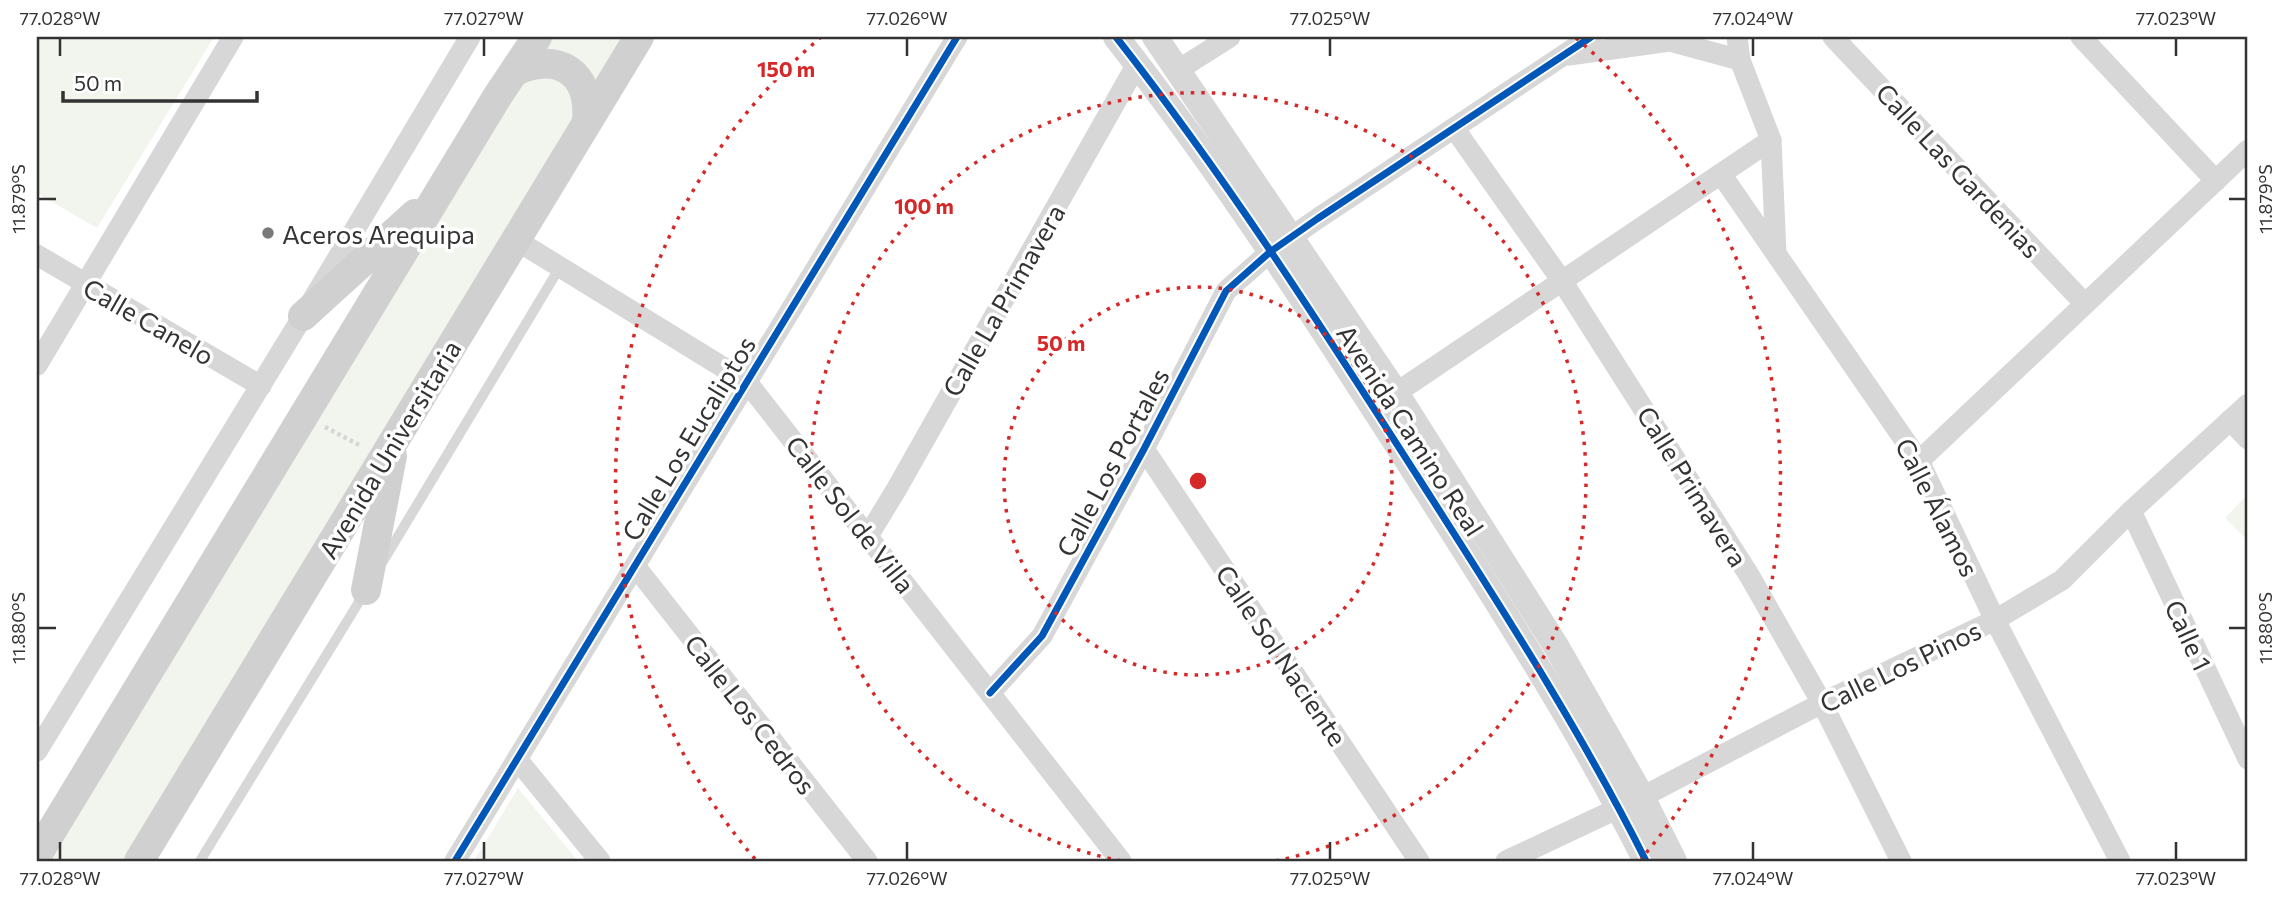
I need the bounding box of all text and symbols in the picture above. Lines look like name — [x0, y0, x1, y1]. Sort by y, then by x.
text: 77.028°W — [19, 7, 101, 29]
text: 77.027°W — [444, 7, 524, 29]
text: 77.026°W — [866, 7, 948, 29]
text: 77.025°W — [1290, 7, 1370, 29]
text: 77.024°W — [1713, 7, 1793, 29]
text: 77.023°W — [2136, 7, 2216, 29]
text: 150 m — [757, 56, 815, 81]
scale bar — [63, 60, 257, 104]
text: 50 m — [74, 70, 122, 95]
street label: Calle Las Gardenias — [1870, 76, 2048, 264]
text: 11.879°S — [7, 164, 29, 234]
text: 11.879°S — [2254, 164, 2276, 234]
text: 100 m — [894, 193, 954, 218]
street label: Calle La Primavera — [935, 199, 1071, 401]
place label: Aceros Arequipa — [282, 218, 475, 249]
marker: Aceros Arequipa — [260, 225, 276, 241]
street label: Calle Canelo — [78, 271, 220, 371]
street label: Avenida Camino Real — [1331, 319, 1491, 541]
street label: Calle Los Eucaliptos — [615, 330, 761, 546]
text: 50 m — [1037, 330, 1085, 355]
street label: Avenida Universitaria — [312, 334, 466, 564]
street label: Calle Los Portales — [1049, 363, 1175, 561]
street label: Calle Primavera — [1631, 400, 1755, 572]
street label: Calle Sol de Villa — [780, 429, 922, 599]
street label: Calle Álamos — [1890, 433, 1986, 581]
centre of rings — [1186, 469, 1210, 493]
street label: Calle Sol Naciente — [1210, 559, 1354, 751]
text: 11.880°S — [7, 592, 29, 664]
text: 11.880°S — [2254, 592, 2276, 664]
street label: Calle 1 — [2159, 595, 2219, 675]
street label: Calle Los Pinos — [1814, 614, 1986, 718]
street label: Calle Los Cedros — [679, 628, 823, 800]
text: 77.028°W — [19, 867, 101, 889]
text: 77.027°W — [444, 867, 524, 889]
text: 77.026°W — [866, 867, 948, 889]
text: 77.025°W — [1290, 867, 1370, 889]
text: 77.024°W — [1713, 867, 1793, 889]
text: 77.023°W — [2136, 867, 2216, 889]

